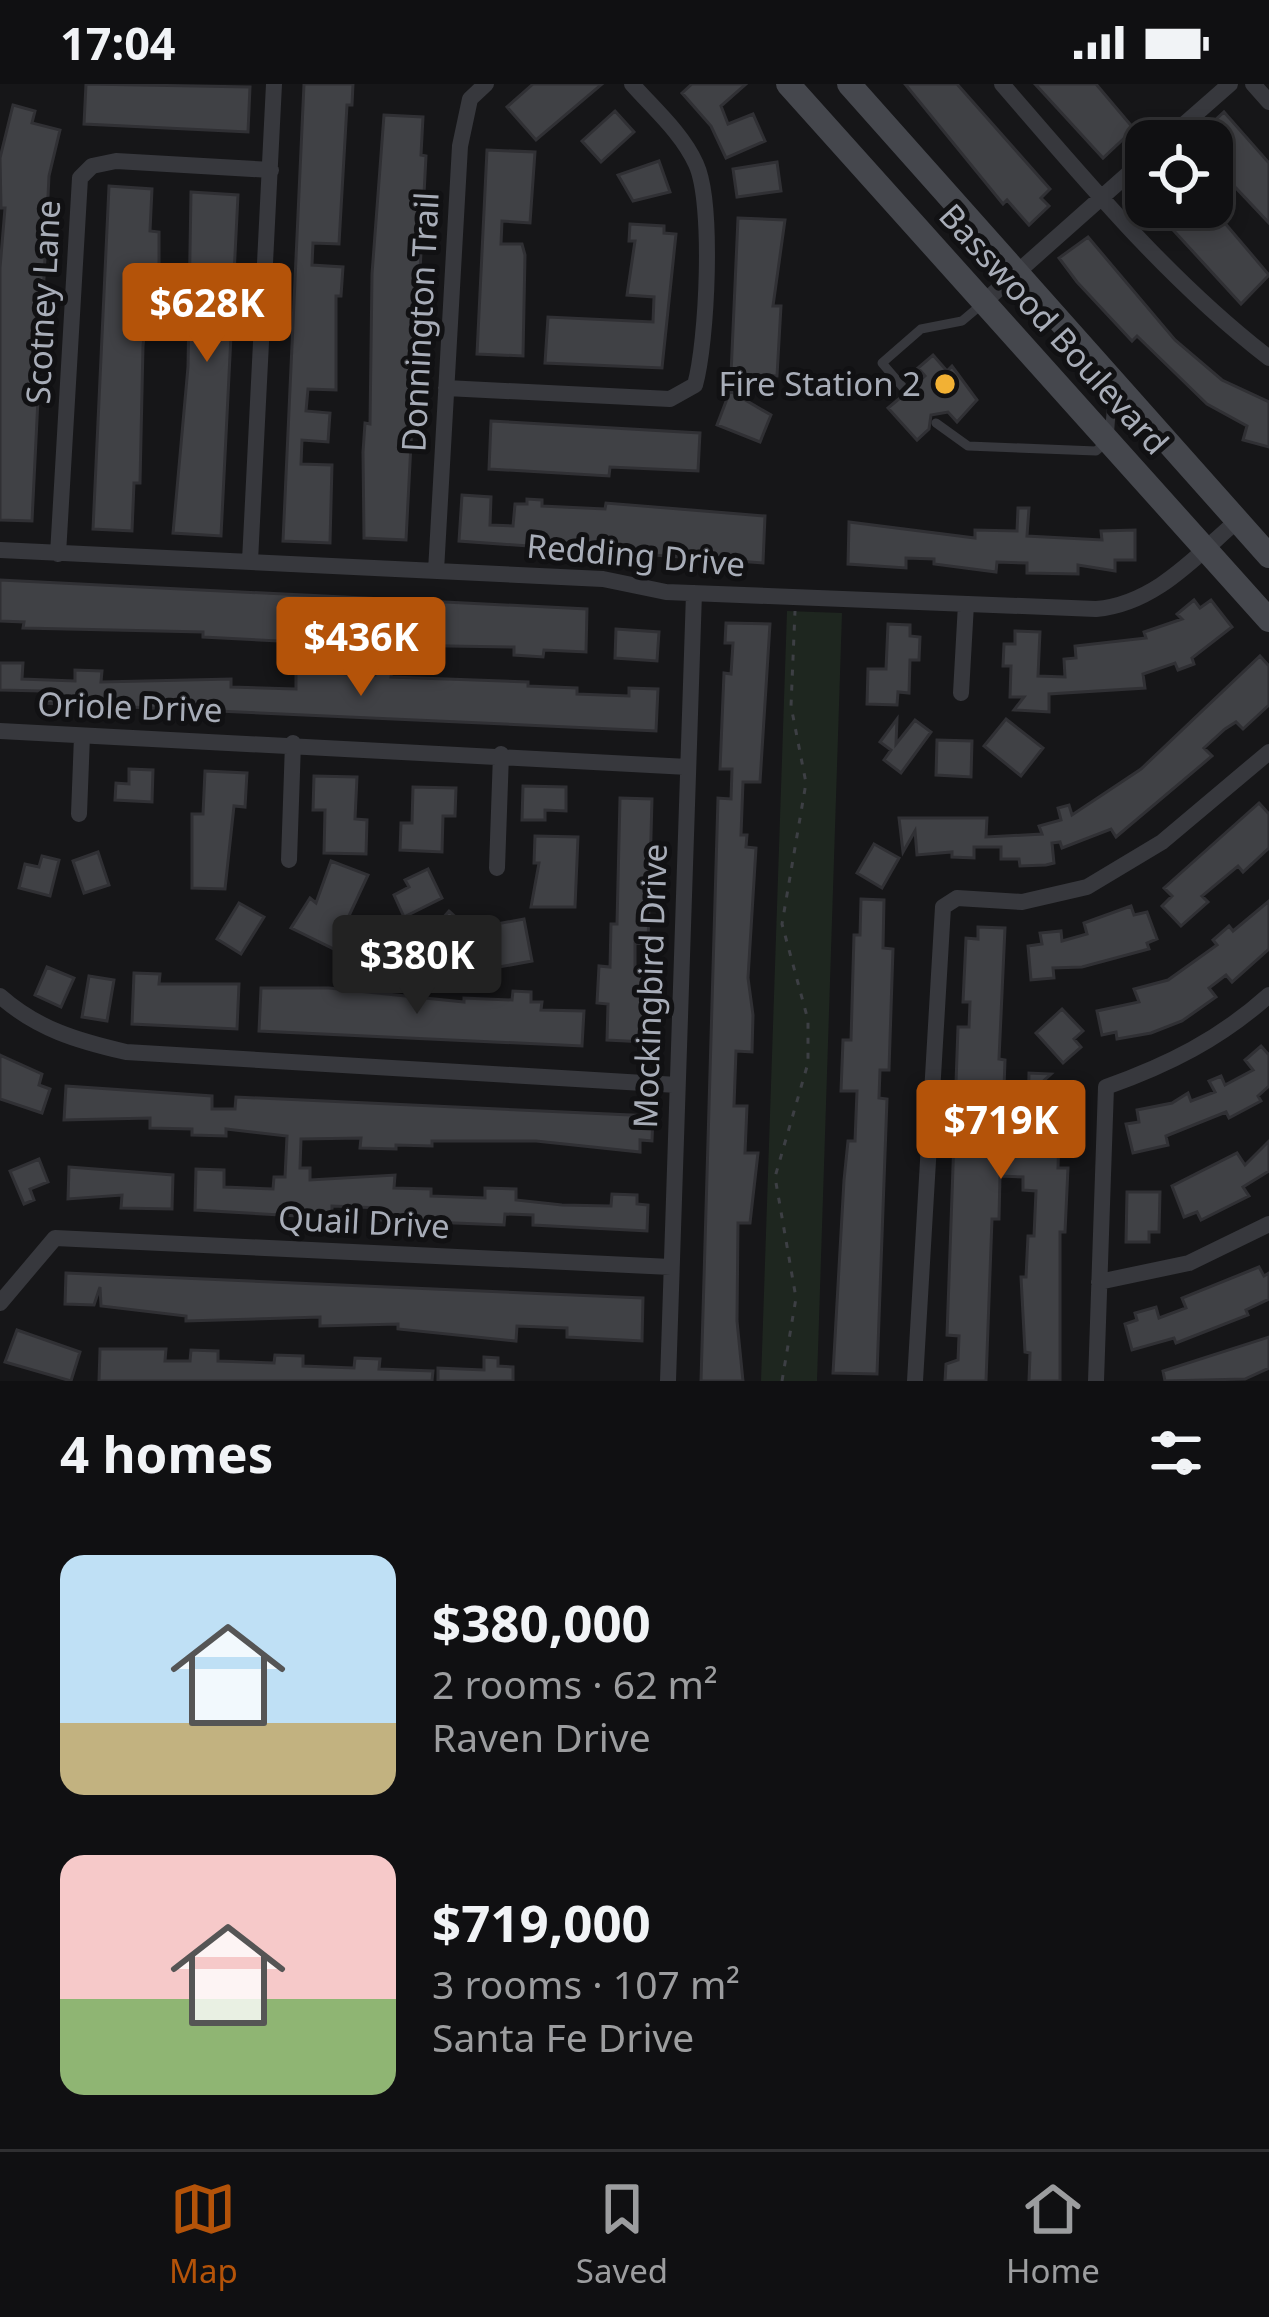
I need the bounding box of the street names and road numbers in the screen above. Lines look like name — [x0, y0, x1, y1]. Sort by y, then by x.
street label: Donnington Trail — [390, 191, 449, 453]
street label: Basswood Boulevard — [930, 194, 1179, 464]
street label: Scotney Lane — [15, 199, 70, 405]
street label: Redding Drive — [525, 523, 747, 586]
street label: Oriole Drive — [37, 681, 223, 732]
street label: Mockingbird Drive — [622, 843, 677, 1129]
street label: Quail Drive — [277, 1195, 451, 1248]

